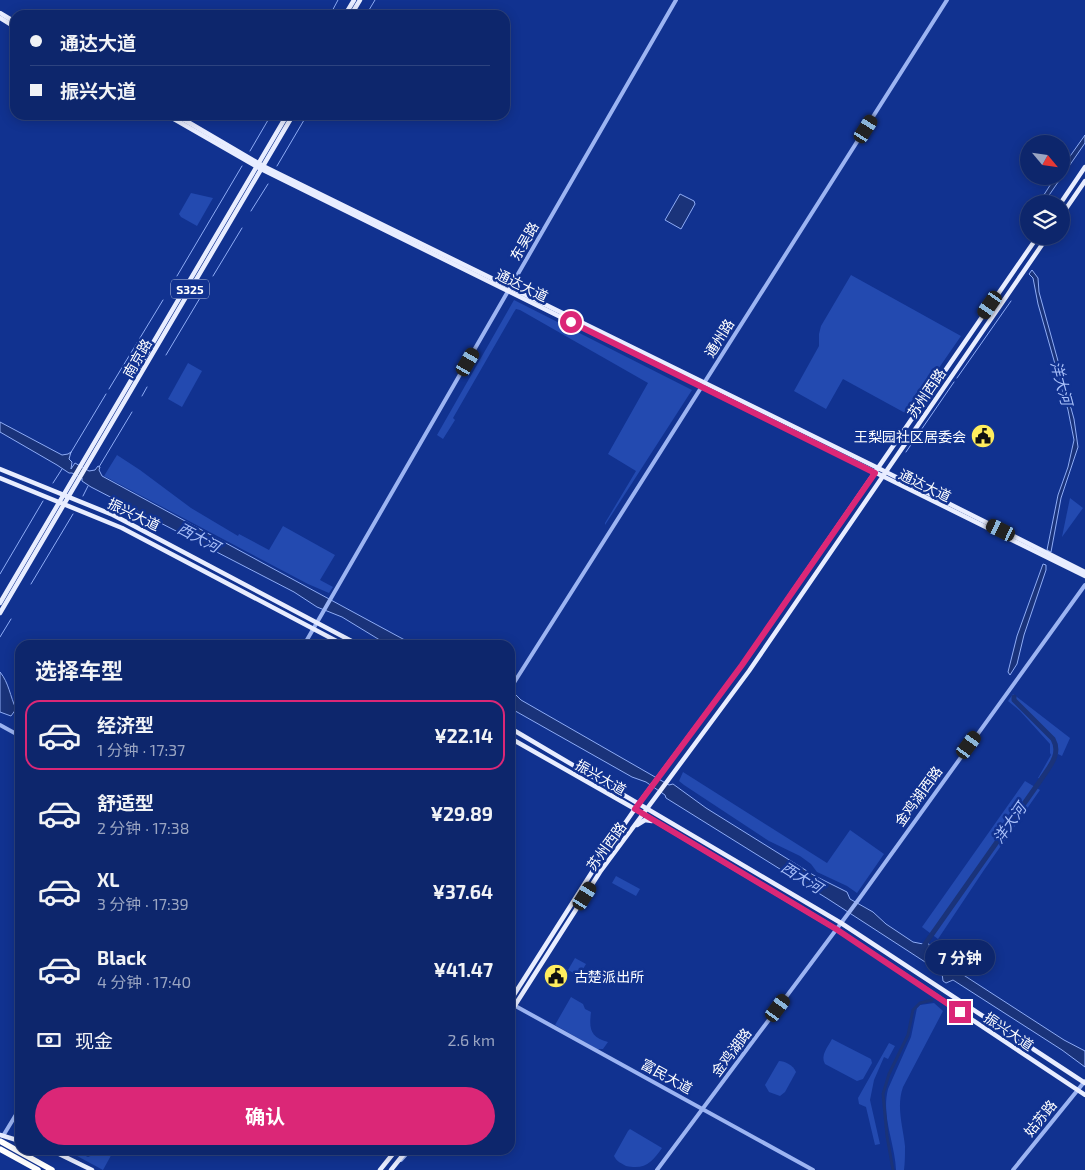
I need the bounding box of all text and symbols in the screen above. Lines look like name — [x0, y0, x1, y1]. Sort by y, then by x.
text: 通达大道 — [60, 31, 136, 54]
text: 振兴大道 — [60, 79, 136, 102]
car — [851, 112, 880, 146]
north arrow — [1020, 135, 1070, 185]
map controls — [1020, 135, 1070, 245]
button: layers — [1020, 195, 1070, 245]
street label: 东吴路 — [506, 219, 542, 263]
street label: 通达大道 — [493, 265, 551, 305]
road number: S325 — [171, 280, 209, 298]
car — [975, 288, 1004, 322]
route start — [560, 311, 582, 333]
street label: 通州路 — [701, 316, 737, 360]
street label: 南京路 — [119, 336, 155, 380]
car — [454, 345, 481, 379]
water label: 洋大河 — [1047, 359, 1077, 410]
street label: 苏州西路 — [903, 365, 949, 421]
public building icon: 王梨园社区居委会 — [970, 423, 996, 449]
place label: 王梨园社区居委会 — [854, 428, 966, 445]
street label: 通达大道 — [896, 465, 954, 505]
street label: 振兴大道 — [105, 494, 163, 534]
car — [984, 517, 1017, 543]
water label: 西大河 — [175, 518, 226, 557]
text: 选择车型 — [35, 657, 123, 683]
icon: car — [37, 713, 82, 758]
text: 经济型 — [97, 713, 154, 736]
text: ¥22.14 — [434, 724, 493, 747]
car — [954, 728, 983, 762]
text: 1 分钟 · 17:37 — [97, 740, 185, 759]
street label: 振兴大道 — [573, 756, 629, 798]
street label: 金鸡湖西路 — [891, 763, 945, 829]
icon: car — [37, 791, 82, 836]
text: 舒适型 — [97, 791, 154, 814]
water label: 洋大河 — [989, 797, 1031, 847]
text: ¥29.89 — [430, 802, 493, 825]
text: 2 分钟 · 17:38 — [97, 818, 189, 837]
street label: 苏州西路 — [583, 818, 629, 874]
water label: 西大河 — [778, 857, 828, 898]
text: XL — [97, 868, 119, 891]
icon: car — [37, 869, 82, 914]
car — [570, 879, 599, 913]
text: ¥37.64 — [432, 880, 493, 903]
text: 3 分钟 · 17:39 — [97, 894, 189, 913]
callout: 7 分钟 — [925, 940, 995, 974]
text: Black — [97, 946, 147, 969]
icon: car — [37, 947, 82, 992]
text: 7 分钟 — [938, 948, 982, 967]
text: ¥41.47 — [433, 958, 493, 981]
public building icon: 古楚派出所 — [543, 963, 569, 989]
place label: 古楚派出所 — [574, 968, 644, 985]
text: 4 分钟 · 17:40 — [97, 972, 191, 991]
car — [763, 991, 792, 1025]
route end — [949, 1001, 971, 1023]
street label: 振兴大道 — [981, 1008, 1037, 1054]
street label: 金鸡湖路 — [707, 1025, 755, 1079]
icon: cash — [35, 1026, 63, 1054]
text: 现金 — [75, 1029, 113, 1052]
text: 2.6 km — [447, 1030, 495, 1049]
street label: 富民大道 — [638, 1055, 696, 1097]
button: 确认 — [35, 1087, 495, 1145]
street label: 姑苏路 — [1020, 1096, 1060, 1140]

